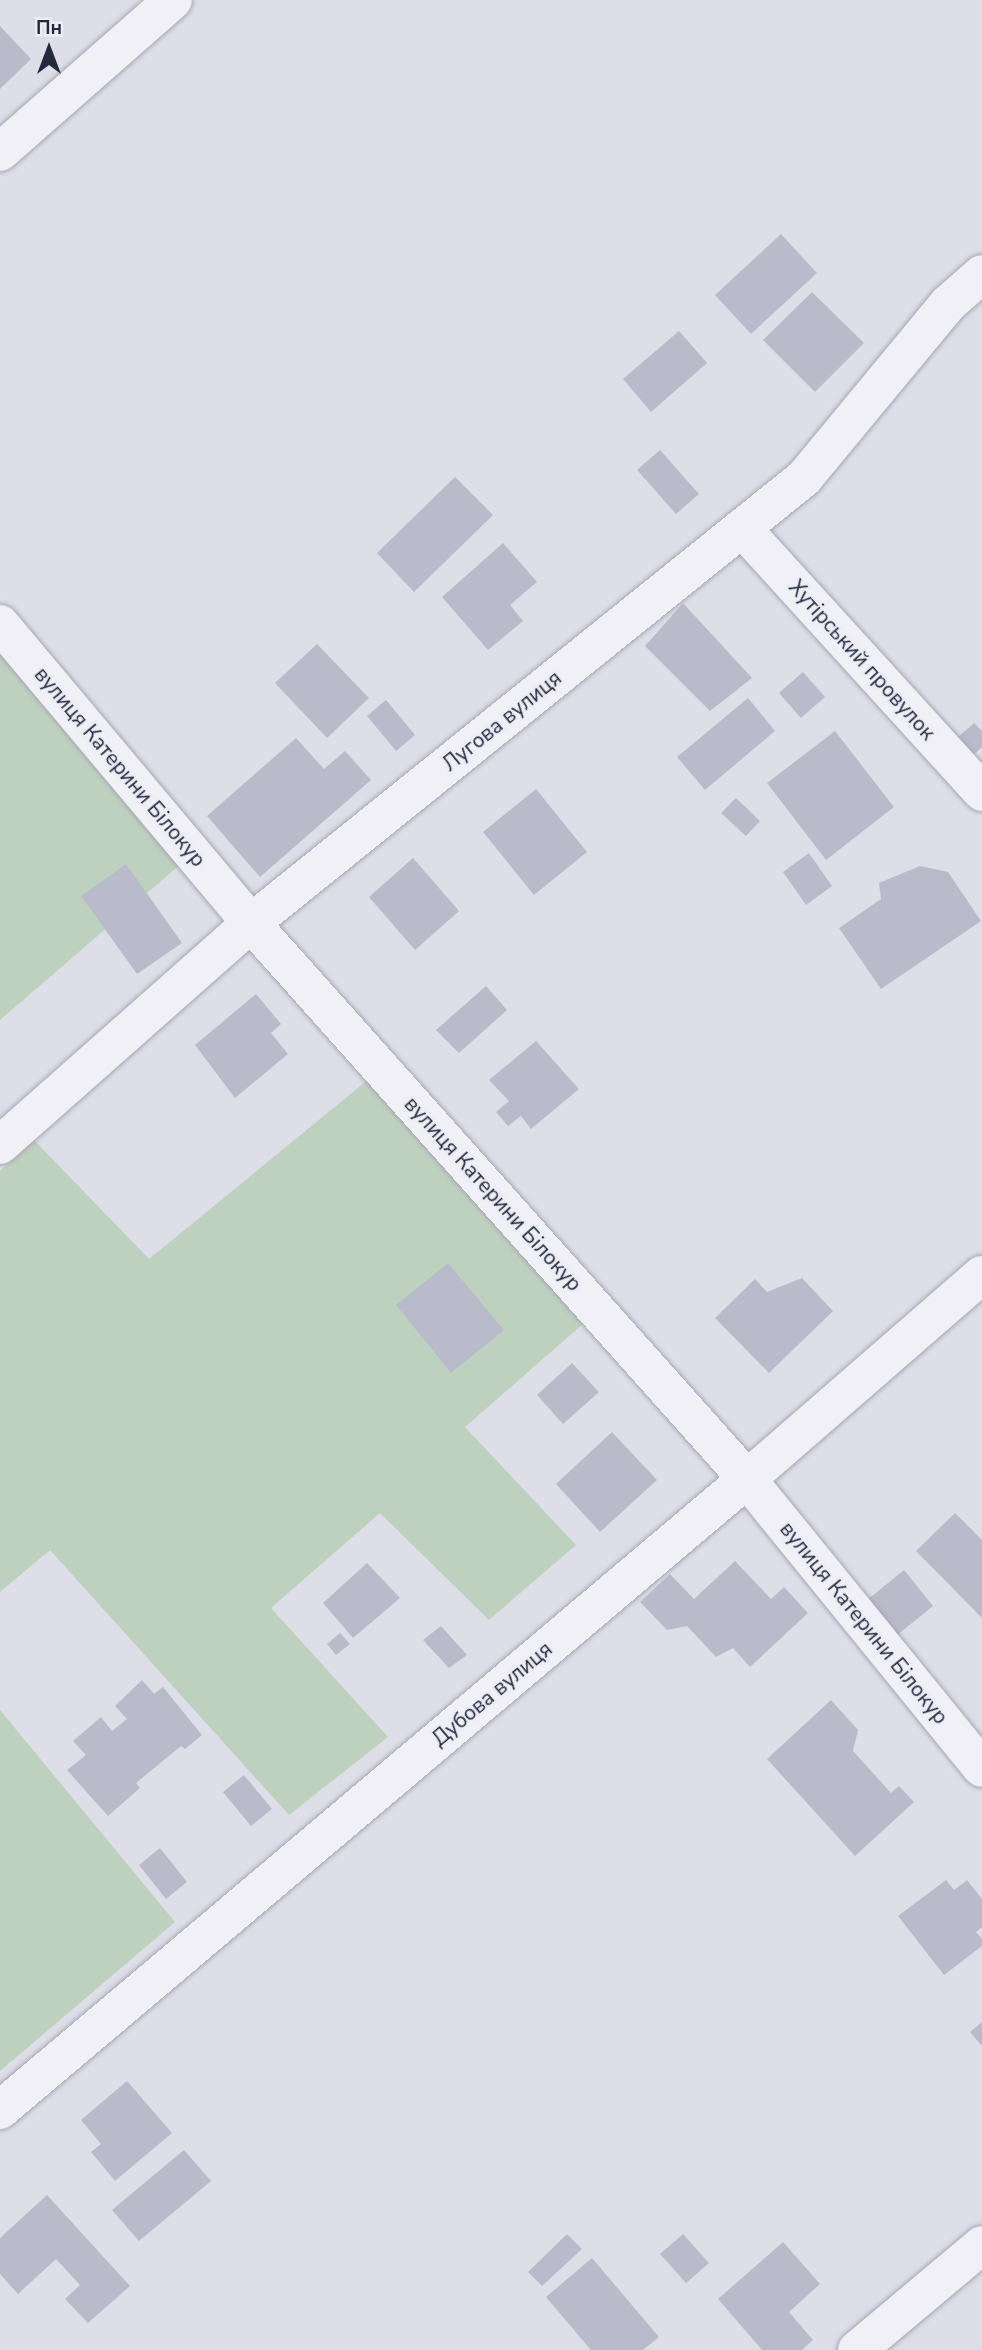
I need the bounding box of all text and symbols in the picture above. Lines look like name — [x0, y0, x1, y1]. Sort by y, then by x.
north arrow — [14, 14, 84, 84]
text: Пн — [36, 15, 62, 41]
street label: Хутірський провулок — [783, 575, 941, 745]
street label: вулиця Катерини Білокур — [29, 662, 211, 872]
street label: Лугова вулиця — [437, 665, 567, 777]
street label: вулиця Катерини Білокур — [399, 1092, 587, 1296]
street label: вулиця Катерини Білокур — [775, 1517, 953, 1729]
street label: Дубова вулиця — [427, 1636, 557, 1752]

